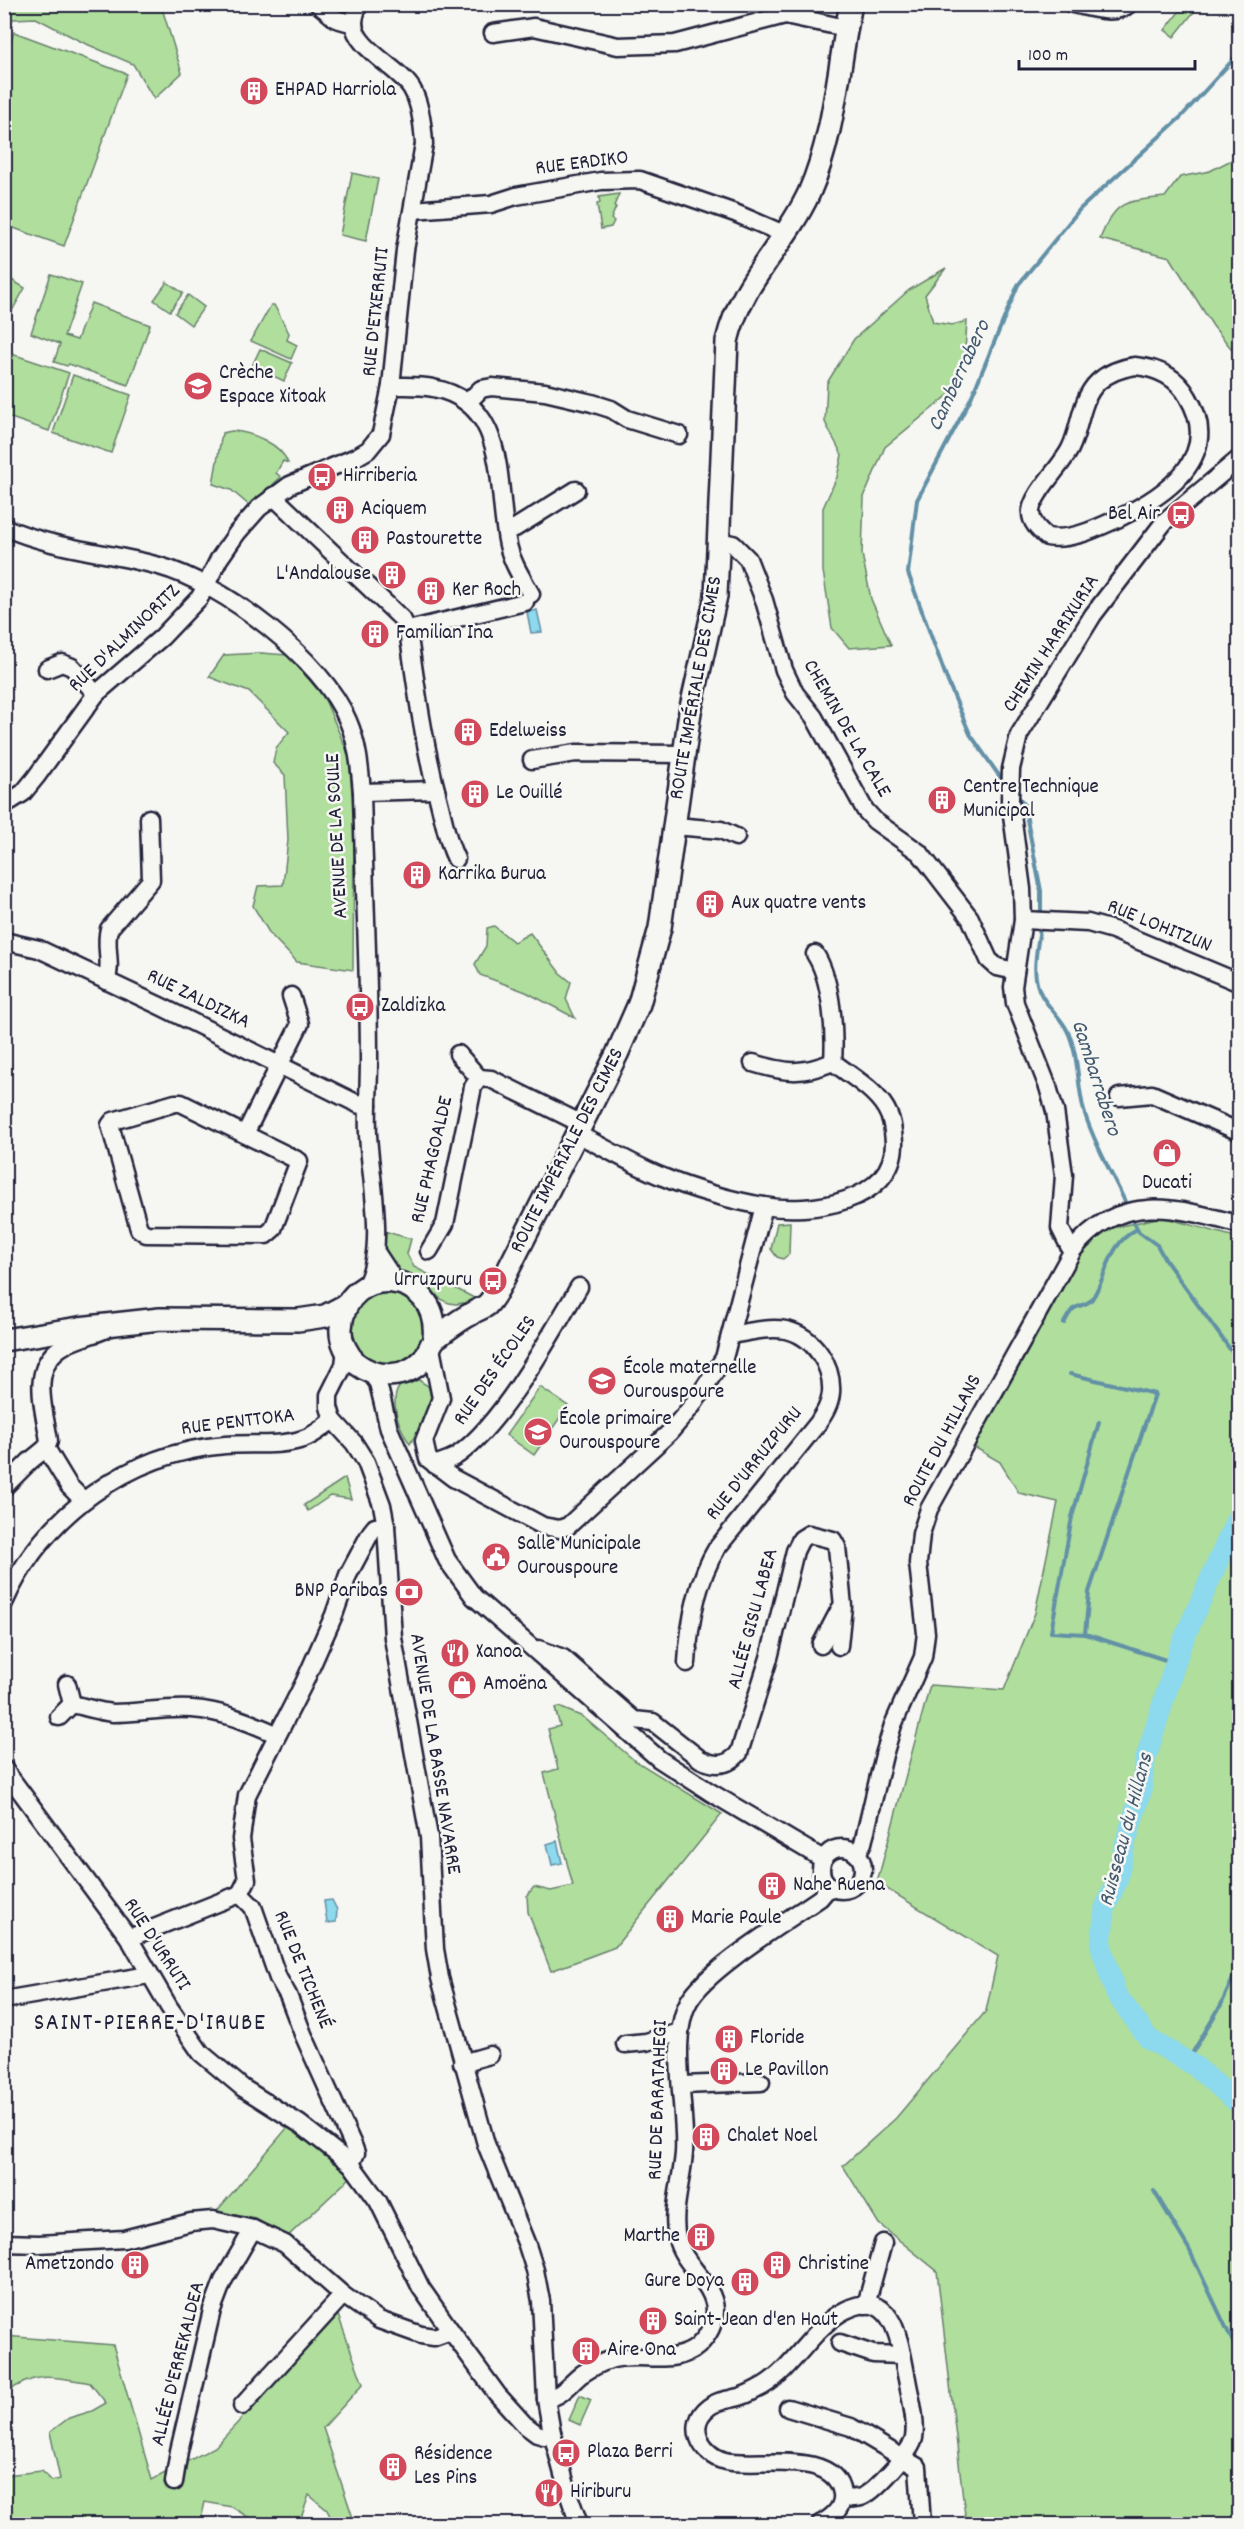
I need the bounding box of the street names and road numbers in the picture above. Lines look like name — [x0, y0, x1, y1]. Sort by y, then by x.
street label: RUE ERDIKO — [534, 143, 630, 185]
street label: RUE D'ETXERRUTI — [355, 245, 399, 378]
street label: CHEMIN HARRIXURIA — [996, 569, 1108, 719]
street label: ROUTE IMPÉRIALE DES CIMES — [663, 574, 731, 802]
street label: RUE D'ALMINORITZ — [62, 577, 188, 700]
street label: CHEMIN DE LA CALE — [794, 655, 898, 804]
street label: AVENUE DE LA SOULE — [319, 752, 357, 919]
street label: RUE LOHITZUN — [1102, 892, 1216, 962]
street label: RUE ZALDIZKA — [141, 962, 255, 1038]
street label: ROUTE IMPÉRIALE DES CIMES — [503, 1043, 633, 1259]
street label: RUE PHAGOALDE — [404, 1093, 462, 1226]
street label: RUE DES ÉCOLES — [447, 1310, 545, 1432]
street label: ROUTE DU HILLANS — [895, 1369, 991, 1513]
street label: RUE D'URRUZPURU — [699, 1400, 811, 1528]
street label: RUE PENTTOKA — [180, 1401, 296, 1445]
street label: ALLÉE GISU LABEA — [721, 1545, 787, 1693]
street label: AVENUE DE LA BASSE NAVARRE — [400, 1631, 468, 1877]
street label: RUE D'URRUTI — [115, 1893, 198, 1998]
street label: RUE DE TICHENÉ — [265, 1906, 340, 2034]
street label: RUE DE BARATAHEGI — [641, 2019, 677, 2181]
street label: ALLÉE D'ERREKALDEA — [144, 2279, 214, 2449]

